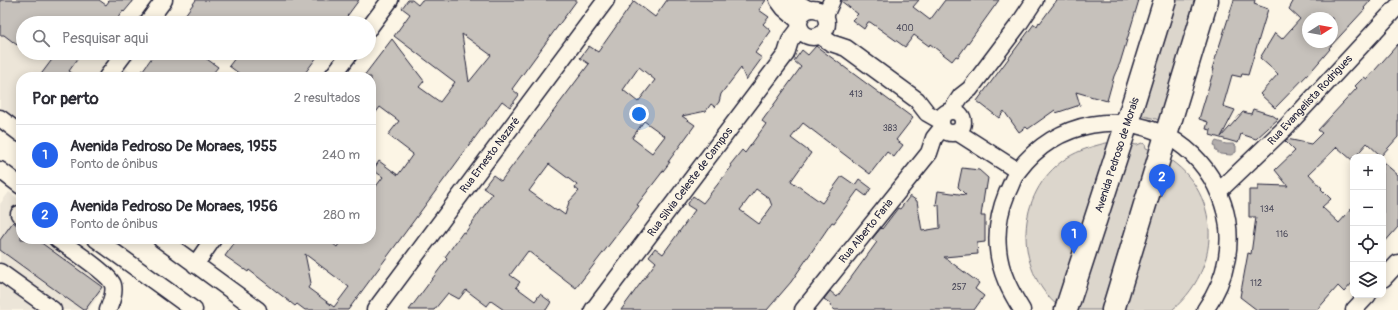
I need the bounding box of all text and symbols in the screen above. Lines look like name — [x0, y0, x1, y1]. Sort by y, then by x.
north arrow — [1302, 12, 1338, 48]
search box — [16, 16, 376, 60]
house number: 400 — [896, 23, 914, 34]
icon: search — [30, 27, 52, 49]
text: Pesquisar aqui — [62, 29, 148, 48]
street label: Rua Evangelista Rodrigues — [1265, 52, 1355, 148]
text: Por perto — [32, 88, 99, 109]
house number: 413 — [849, 89, 863, 100]
text: 2 resultados — [294, 90, 360, 106]
street label: Avenida Pedroso de Morais — [1092, 96, 1142, 214]
your location — [629, 104, 649, 124]
street label: Rua Ernesto Nazaré — [457, 114, 523, 195]
house number: 383 — [883, 123, 897, 134]
street label: Rua Silvia Celeste de Campos — [645, 125, 735, 239]
text: Avenida Pedroso De Moraes, 1955 — [70, 137, 277, 156]
text: 1 — [42, 147, 48, 163]
text: 240 m — [322, 147, 360, 163]
map controls — [1350, 154, 1386, 298]
button: + — [1350, 154, 1386, 190]
text: Ponto de ônibus — [70, 156, 158, 172]
pin: 2 — [1149, 164, 1175, 197]
button: − — [1350, 190, 1386, 226]
street label: Rua Alberto Faria — [836, 196, 896, 266]
text: Avenida Pedroso De Moraes, 1956 — [70, 197, 278, 216]
house number: 134 — [1260, 204, 1275, 215]
text: 2 — [41, 207, 49, 223]
text: 280 m — [323, 207, 360, 223]
text: Ponto de ônibus — [70, 216, 158, 232]
pin: 1 — [1061, 221, 1087, 254]
button: locate — [1350, 226, 1386, 262]
house number: 116 — [1276, 229, 1288, 240]
button: layers — [1350, 262, 1386, 298]
house number: 112 — [1250, 278, 1262, 289]
house number: 257 — [952, 282, 967, 293]

